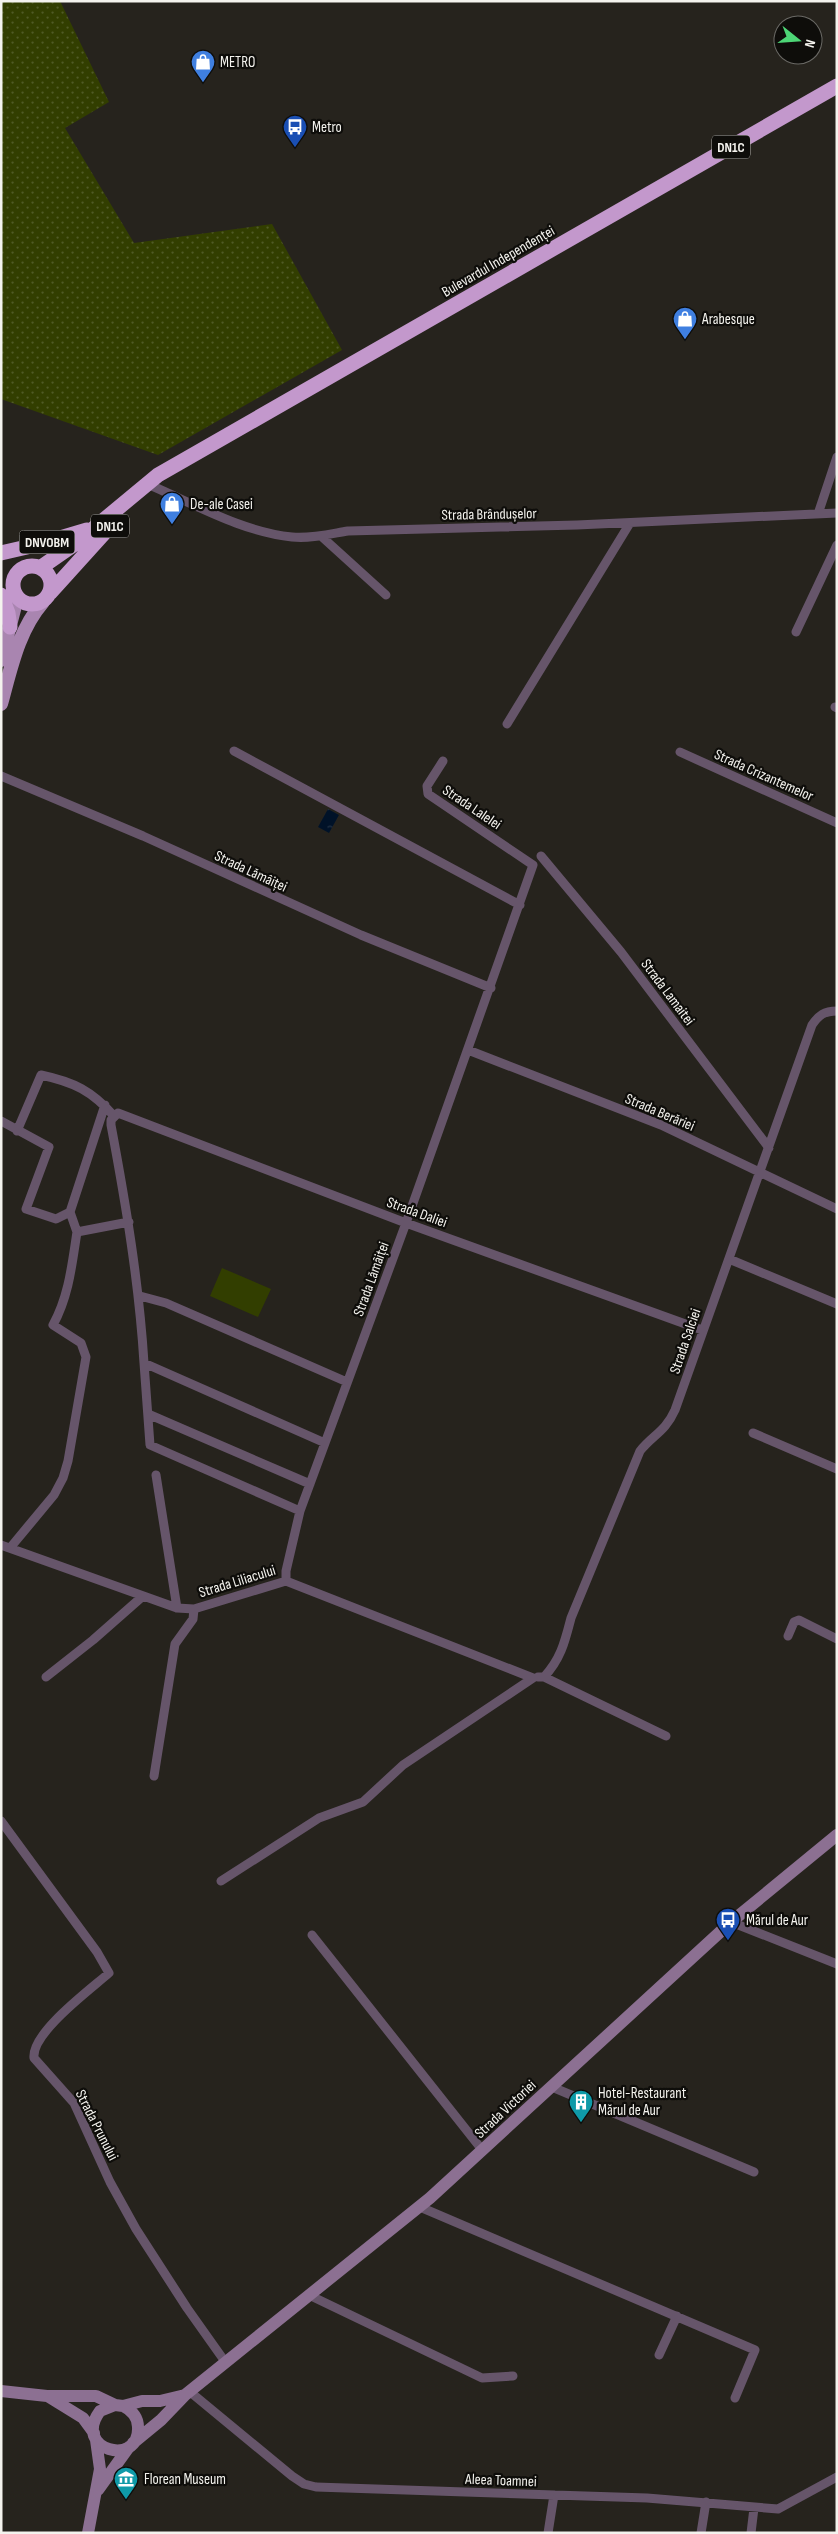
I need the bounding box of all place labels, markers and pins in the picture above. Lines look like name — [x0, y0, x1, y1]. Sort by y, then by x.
shop icon: METRO — [190, 49, 216, 83]
place label: METRO — [220, 53, 255, 72]
bus stop icon: Metro — [282, 114, 308, 148]
place label: Metro — [312, 118, 342, 137]
shop icon: Arabesque — [672, 306, 698, 340]
place label: Arabesque — [701, 310, 755, 329]
shop icon: De-ale Casei — [159, 491, 185, 525]
place label: De-ale Casei — [190, 495, 253, 514]
bus stop icon: Mărul de Aur — [715, 1907, 741, 1941]
place label: Mărul de Aur — [746, 1911, 809, 1930]
place label: Hotel-Restaurant Mărul de Aur — [598, 2084, 687, 2120]
building icon: Hotel-Restaurant Mărul de Aur — [568, 2089, 594, 2123]
museum icon: Florean Museum — [113, 2466, 139, 2500]
place label: Florean Museum — [144, 2470, 226, 2489]

